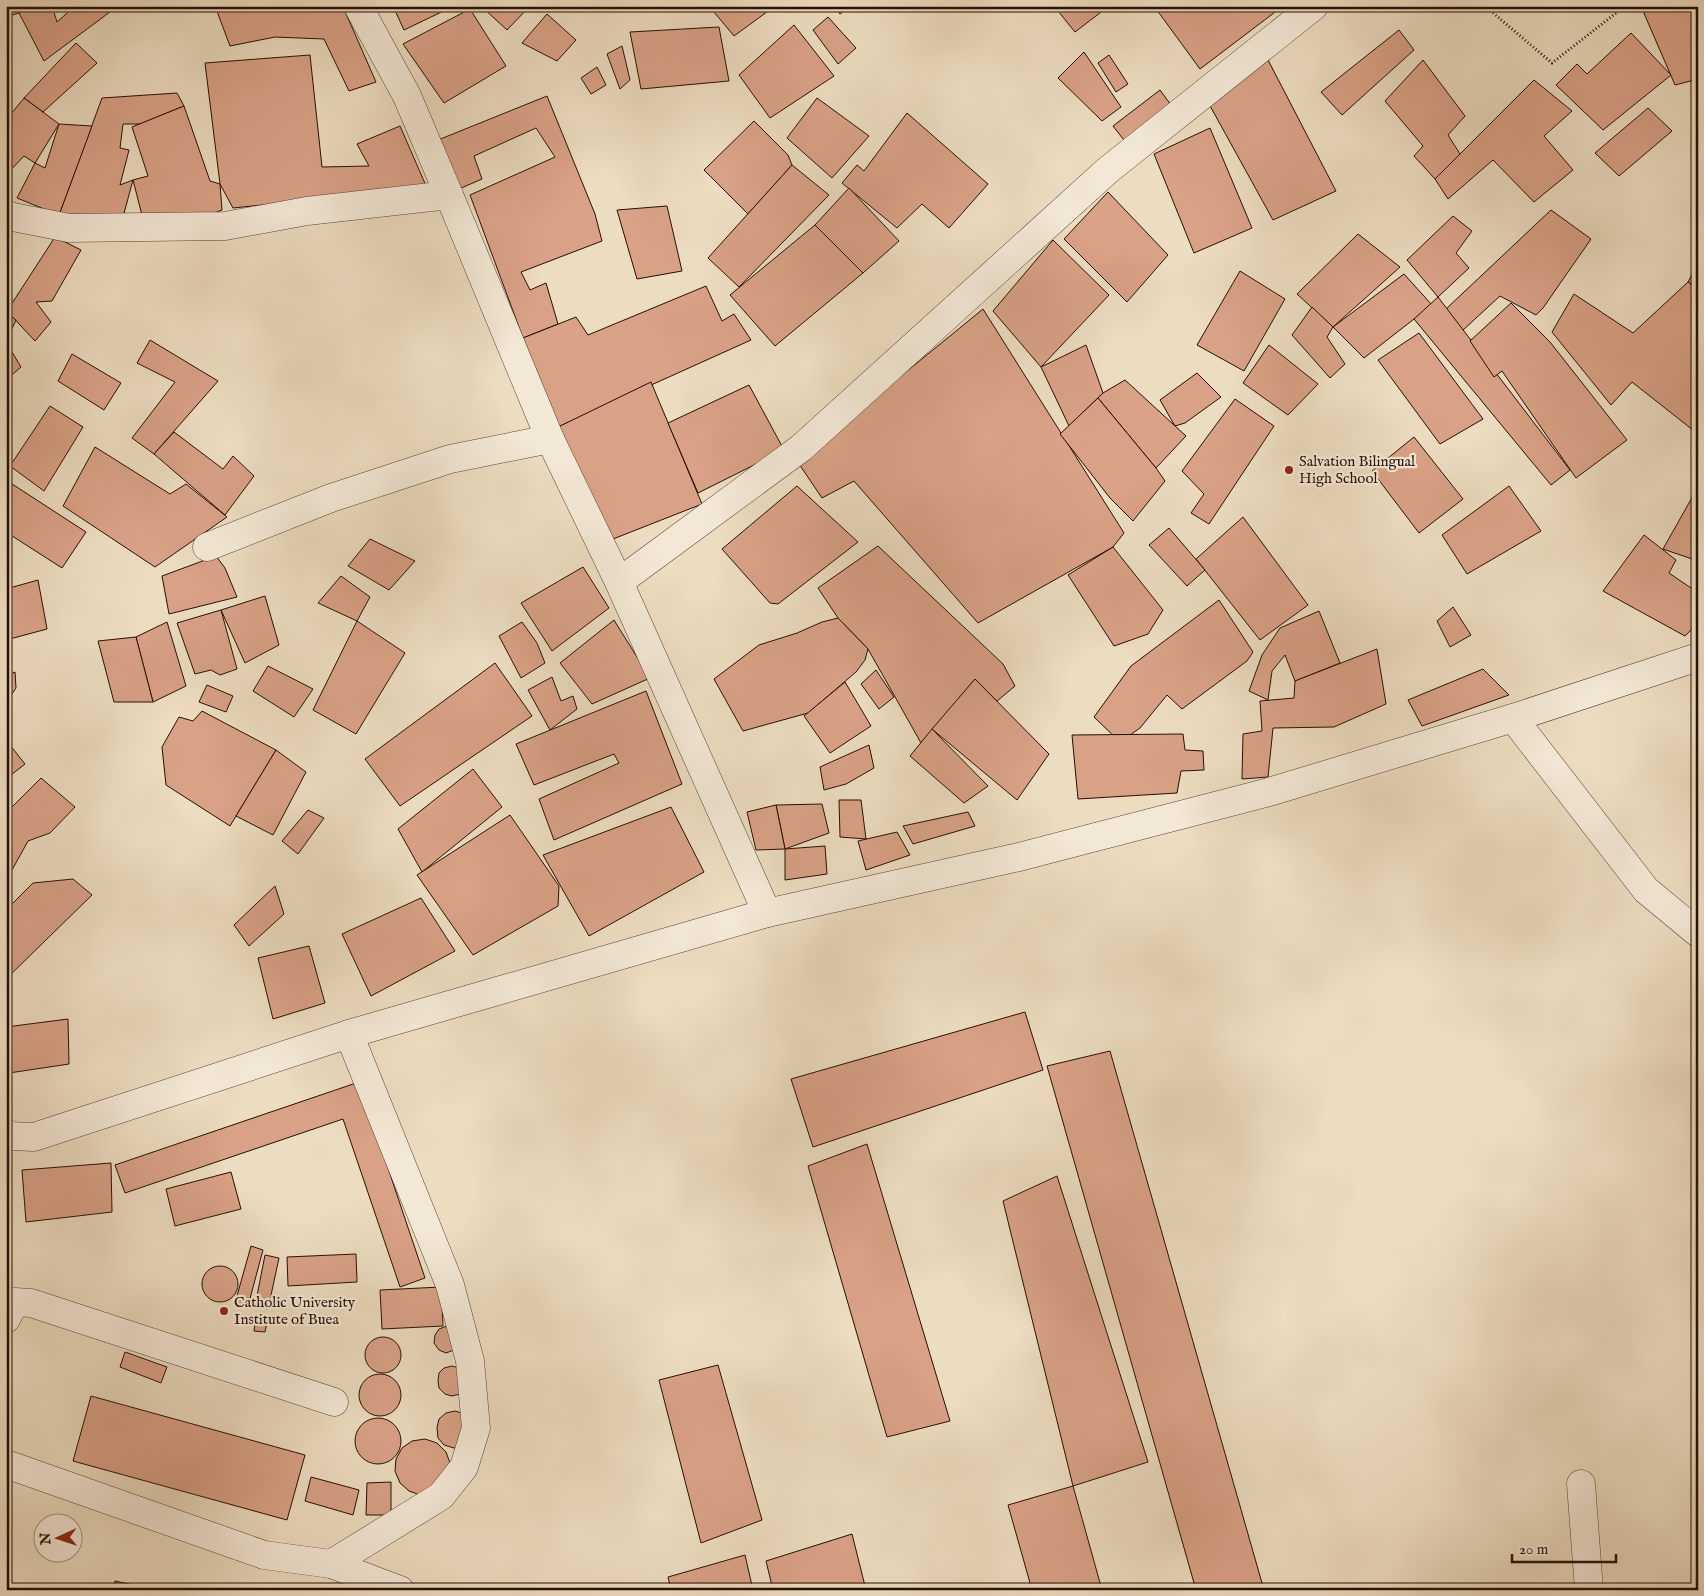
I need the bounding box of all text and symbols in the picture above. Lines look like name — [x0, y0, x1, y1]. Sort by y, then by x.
place label: Salvation Bilingual High School — [1299, 452, 1416, 488]
marker: Salvation Bilingual High School — [1283, 464, 1295, 476]
place label: Catholic University Institute of Buea — [234, 1293, 356, 1329]
marker: Catholic University Institute of Buea — [218, 1305, 230, 1317]
north arrow — [32, 1514, 82, 1564]
scale bar — [1512, 1531, 1615, 1563]
text: N — [37, 1532, 55, 1546]
text: 20 m — [1519, 1540, 1549, 1559]

